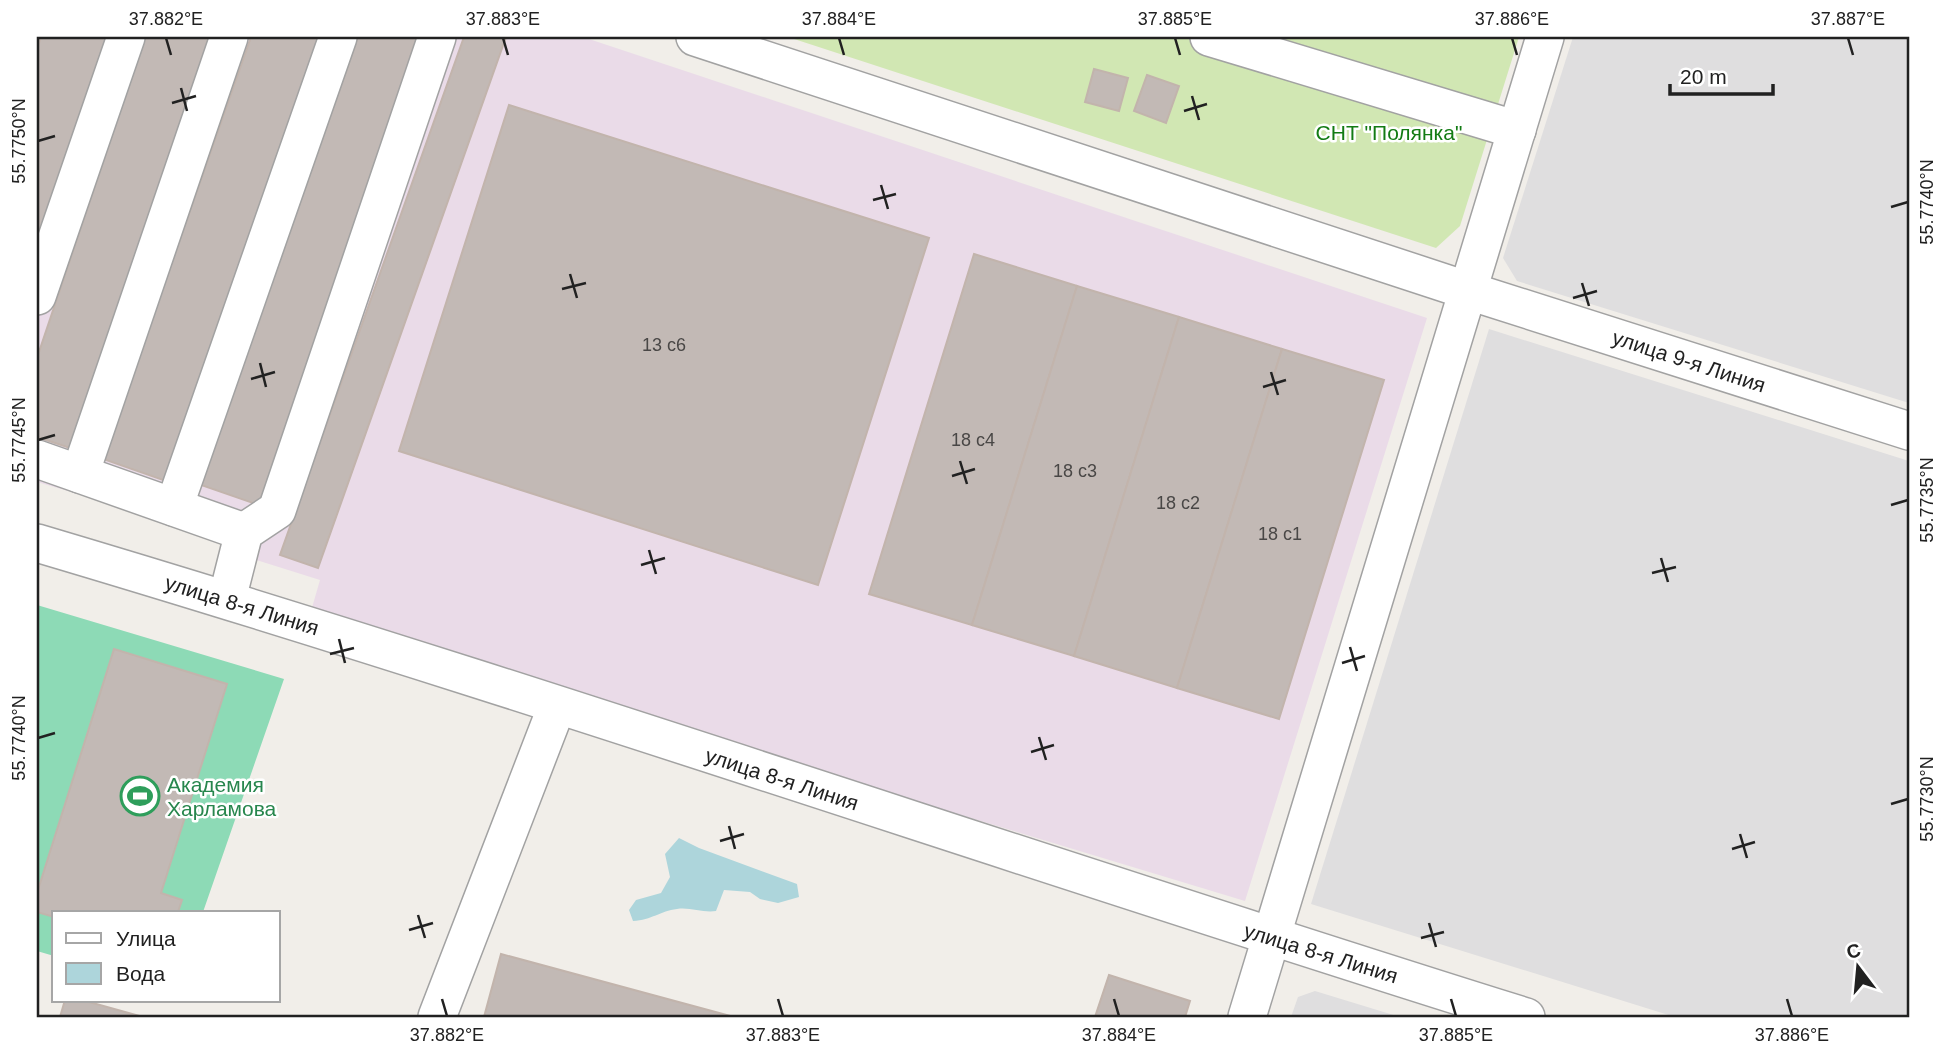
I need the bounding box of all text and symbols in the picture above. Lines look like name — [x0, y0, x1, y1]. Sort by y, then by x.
text: 37.882°E — [129, 9, 203, 29]
text: 37.883°E — [466, 9, 540, 29]
text: 37.884°E — [802, 9, 876, 29]
text: 37.885°E — [1138, 9, 1212, 29]
text: 37.886°E — [1475, 9, 1549, 29]
text: 37.887°E — [1811, 9, 1885, 29]
scale bar — [1670, 52, 1773, 96]
text: 20 m — [1680, 65, 1727, 88]
text: 55.7750°N — [9, 98, 29, 184]
park label: СНТ "Полянка" — [1316, 121, 1462, 144]
text: 55.7740°N — [1917, 159, 1937, 245]
street label: улица 9-я Линия — [1610, 325, 1768, 397]
house number: 13 с6 — [642, 335, 686, 355]
text: 55.7745°N — [9, 397, 29, 483]
house number: 18 с4 — [951, 430, 995, 450]
text: 55.7735°N — [1917, 457, 1937, 543]
house number: 18 с3 — [1053, 461, 1097, 481]
house number: 18 с2 — [1156, 493, 1200, 513]
house number: 18 с1 — [1258, 524, 1302, 544]
street label: улица 8-я Линия — [162, 571, 322, 639]
text: 55.7740°N — [9, 695, 29, 781]
street label: улица 8-я Линия — [703, 743, 861, 815]
text: 55.7730°N — [1917, 756, 1937, 842]
place label: Академия Харламова — [167, 773, 277, 820]
sports icon: Академия Харламова — [119, 775, 161, 817]
legend — [52, 911, 280, 1002]
street label: улица 8-я Линия — [1241, 919, 1401, 987]
text: Улица — [116, 927, 176, 950]
north arrow — [1824, 932, 1894, 1002]
text: С — [1844, 939, 1863, 963]
text: Вода — [116, 962, 165, 985]
text: 37.882°E — [410, 1025, 484, 1045]
text: 37.883°E — [746, 1025, 820, 1045]
text: 37.884°E — [1082, 1025, 1156, 1045]
text: 37.885°E — [1419, 1025, 1493, 1045]
text: 37.886°E — [1755, 1025, 1829, 1045]

